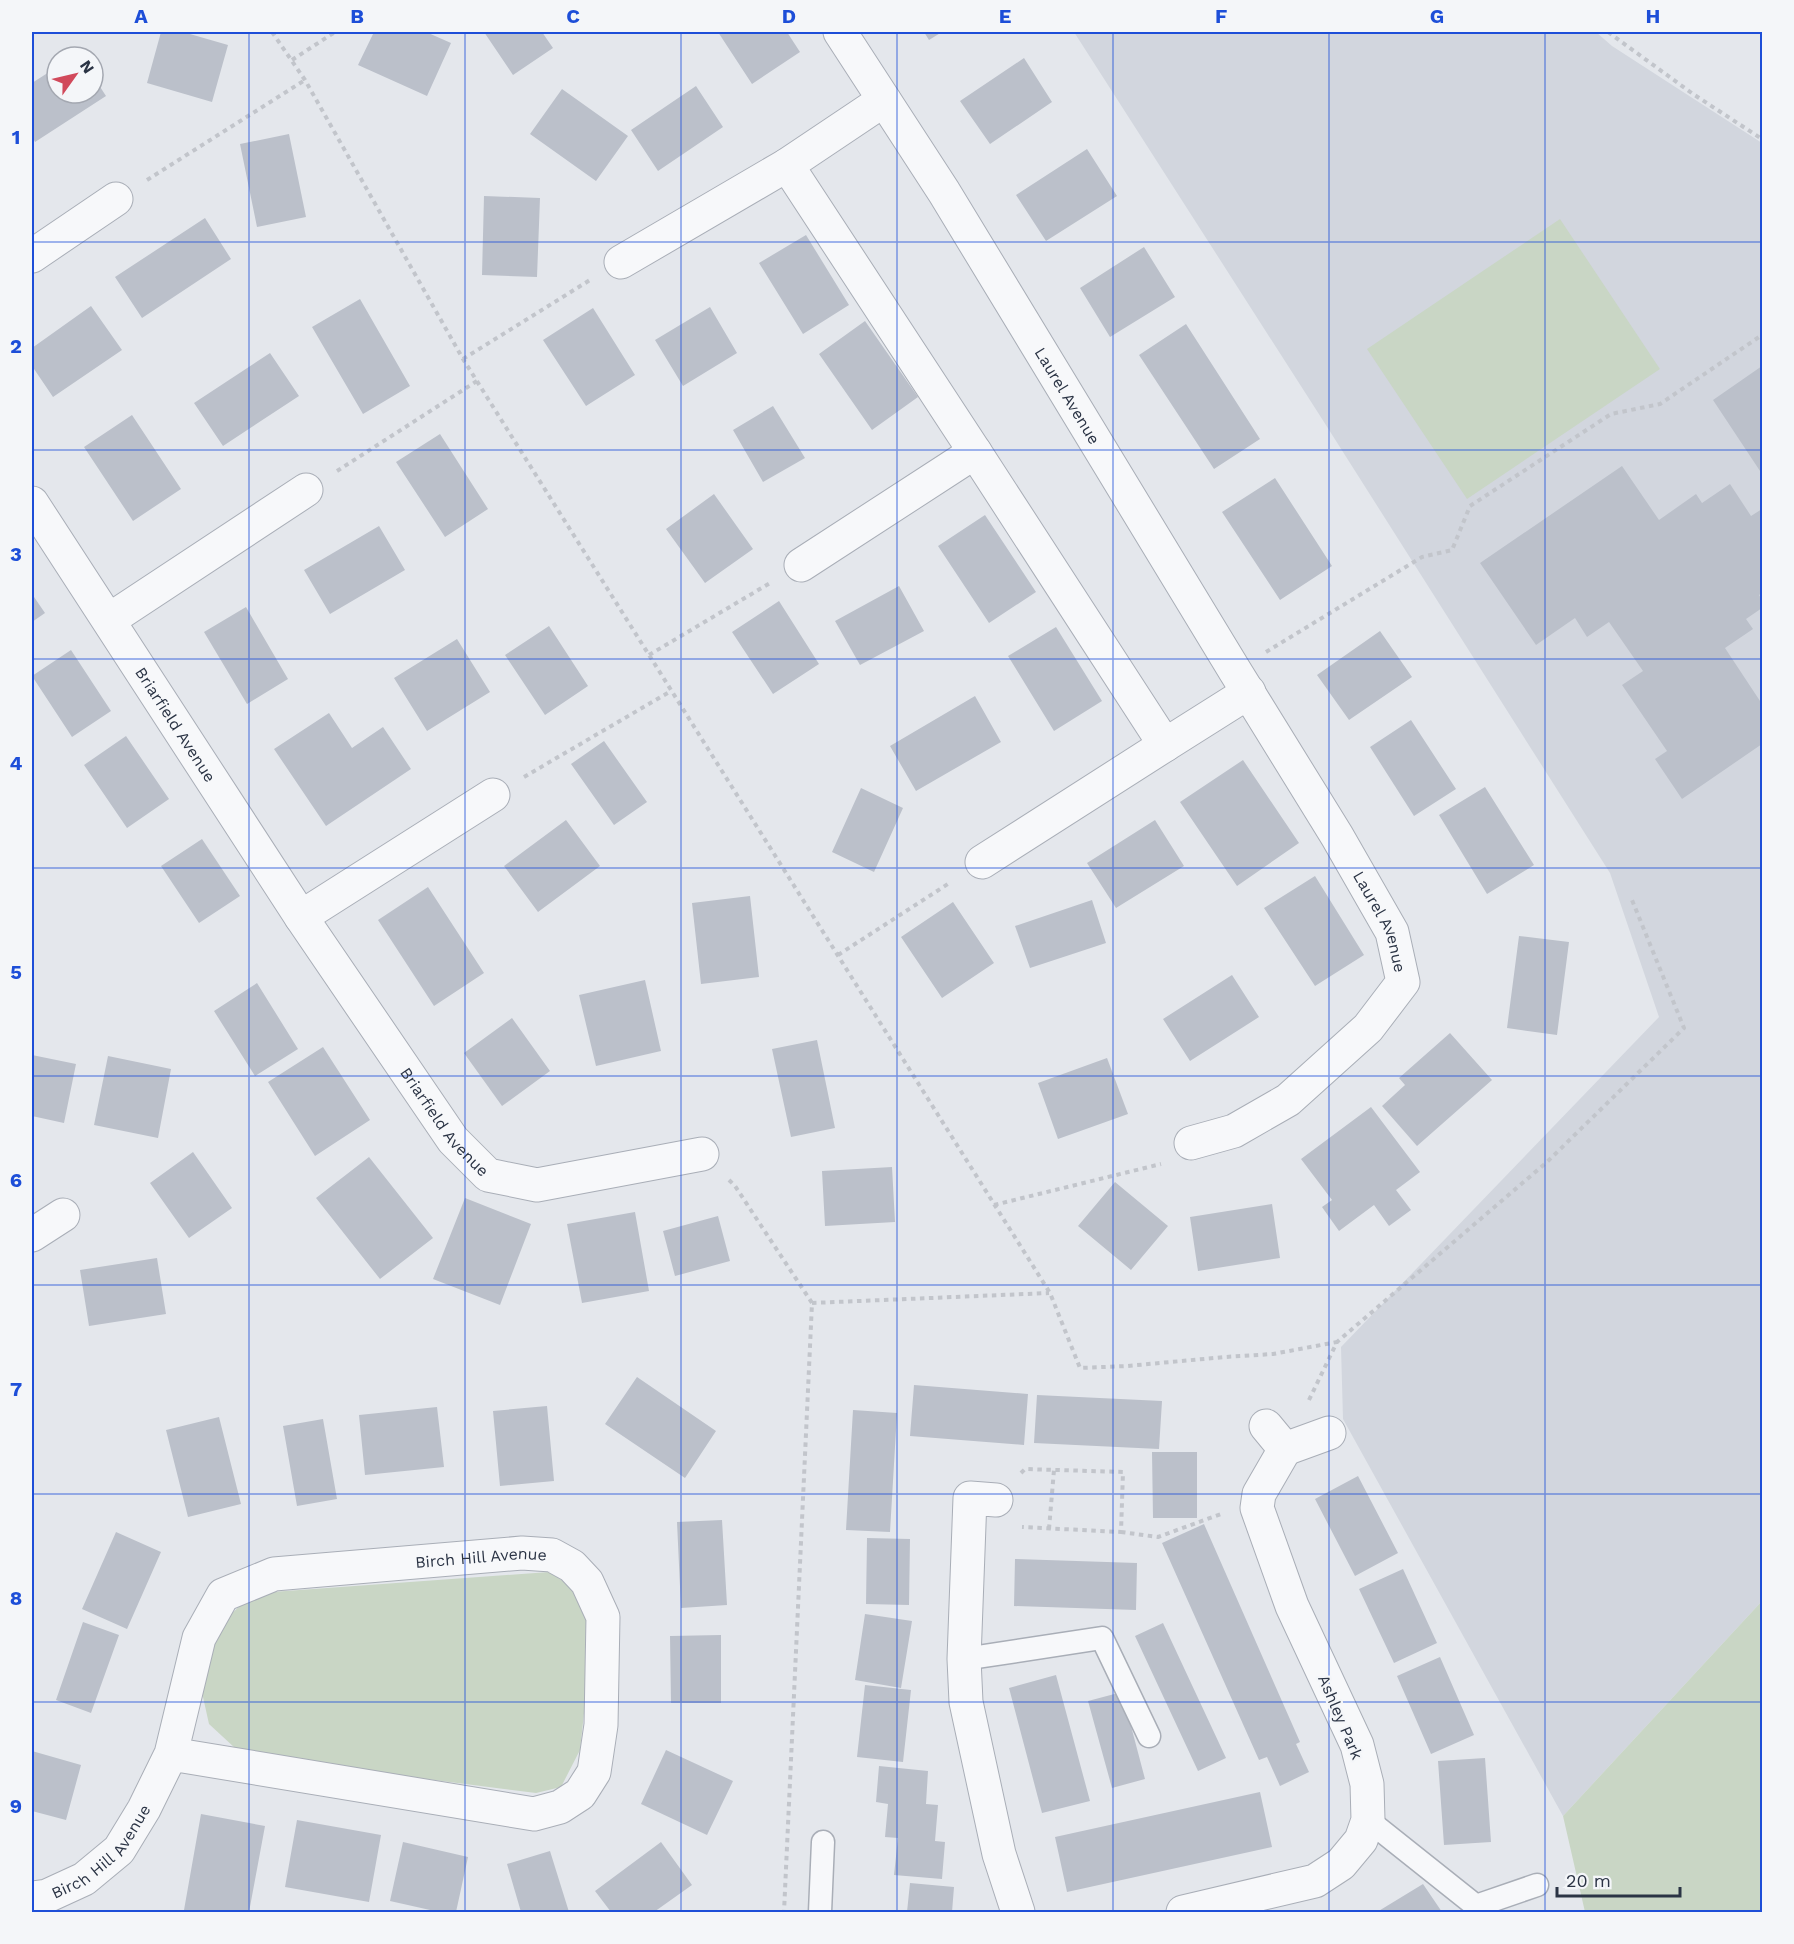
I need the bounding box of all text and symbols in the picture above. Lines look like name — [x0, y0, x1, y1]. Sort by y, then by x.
text: A — [134, 4, 148, 28]
text: B — [350, 4, 364, 28]
text: C — [566, 4, 580, 28]
text: D — [782, 4, 796, 28]
text: E — [999, 4, 1011, 28]
text: F — [1215, 4, 1227, 28]
text: G — [1430, 4, 1444, 28]
text: H — [1646, 4, 1660, 28]
north arrow — [45, 45, 105, 105]
text: N — [76, 57, 98, 77]
text: 1 — [12, 125, 20, 149]
text: 2 — [10, 334, 22, 358]
street label: Laurel Avenue — [1031, 344, 1104, 448]
text: 3 — [10, 542, 22, 566]
street label: Briarfield Avenue — [131, 664, 220, 786]
text: 4 — [10, 751, 23, 775]
street label: Laurel Avenue — [1349, 868, 1410, 974]
text: 5 — [10, 960, 22, 984]
street label: Briarfield Avenue — [396, 1064, 493, 1180]
text: 6 — [10, 1168, 22, 1192]
text: 7 — [10, 1377, 22, 1401]
street label: Birch Hill Avenue — [414, 1544, 547, 1572]
text: 8 — [10, 1586, 22, 1610]
street label: Ashley Park — [1314, 1672, 1367, 1762]
text: 9 — [10, 1794, 22, 1818]
street label: Birch Hill Avenue — [49, 1801, 154, 1903]
scale bar — [1557, 1860, 1680, 1898]
text: 20 m — [1566, 1870, 1611, 1891]

